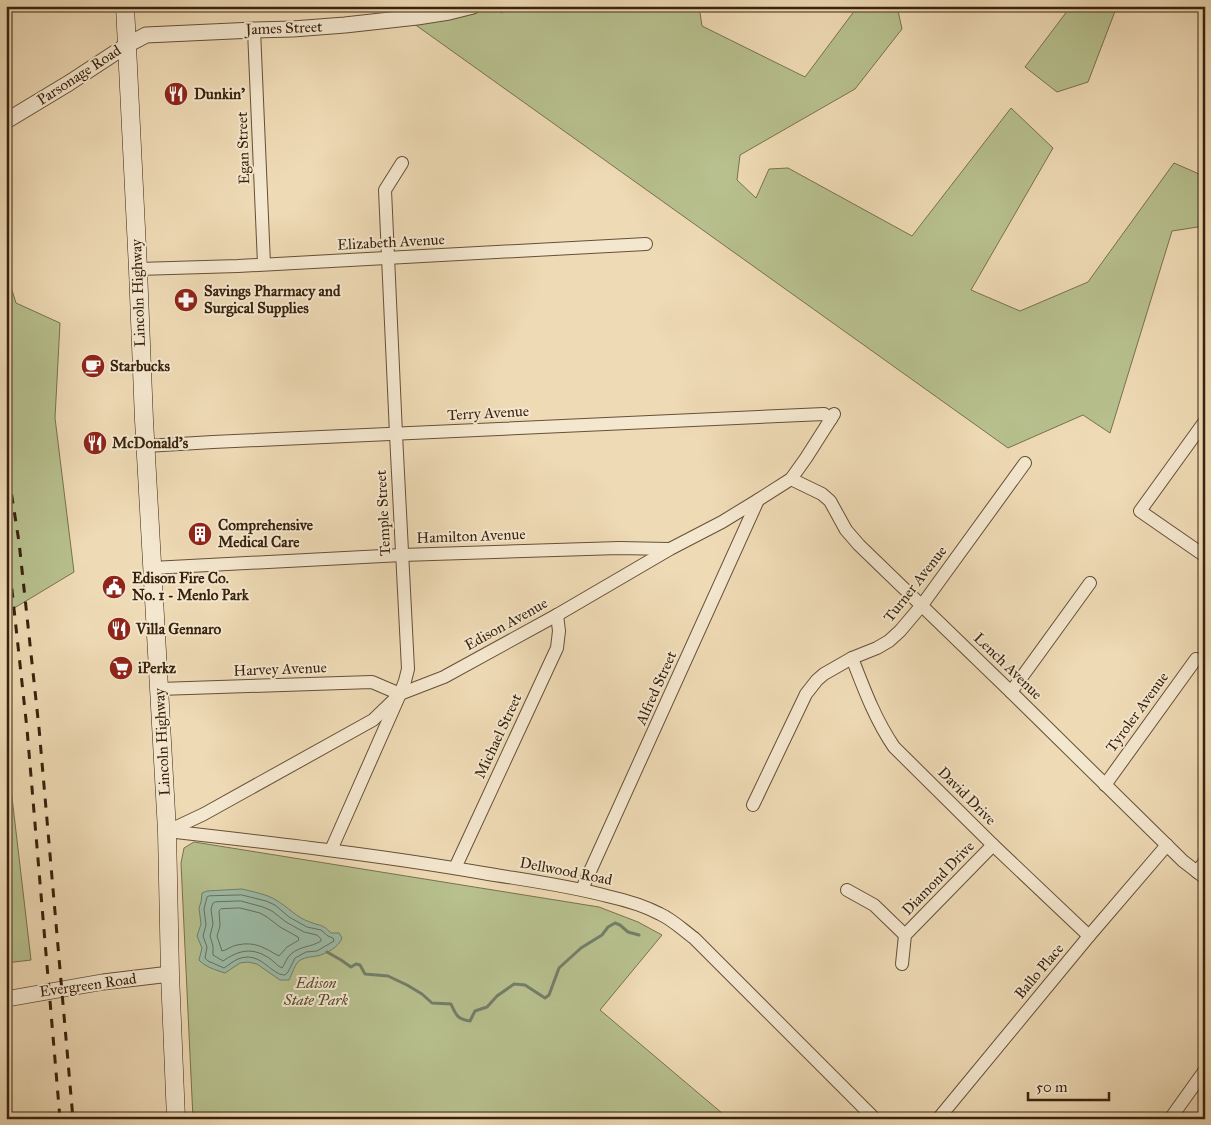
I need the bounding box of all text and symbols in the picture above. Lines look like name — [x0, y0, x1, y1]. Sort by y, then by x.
street label: James Street — [243, 18, 323, 39]
street label: Parsonage Road — [34, 41, 125, 109]
restaurant icon: Dunkin' — [163, 81, 189, 107]
place label: Dunkin' — [194, 85, 245, 103]
street label: Egan Street — [233, 111, 253, 185]
street label: Elizabeth Avenue — [337, 230, 445, 254]
street label: Lincoln Highway — [127, 238, 149, 347]
place label: Savings Pharmacy and Surgical Supplies — [204, 282, 341, 318]
pharmacy icon: Savings Pharmacy and Surgical Supplies — [173, 287, 199, 313]
cafe icon: Starbucks — [80, 353, 106, 379]
place label: Starbucks — [110, 357, 170, 375]
street label: Terry Avenue — [447, 402, 529, 424]
restaurant icon: McDonald's — [82, 430, 108, 456]
place label: McDonald's — [112, 434, 189, 452]
street label: Temple Street — [372, 469, 394, 556]
place label: Comprehensive Medical Care — [218, 516, 314, 551]
building icon: Comprehensive Medical Care — [187, 521, 213, 547]
street label: Hamilton Avenue — [416, 525, 526, 547]
street label: Turner Avenue — [880, 542, 950, 626]
place label: Edison Fire Co. No. 1 - Menlo Park — [132, 569, 250, 604]
public building icon: Edison Fire Co. No. 1 - Menlo Park — [101, 574, 127, 600]
street label: Edison Avenue — [461, 594, 551, 654]
restaurant icon: Villa Gennaro — [106, 616, 132, 642]
place label: Villa Gennaro — [135, 620, 222, 638]
street label: Lench Avenue — [970, 629, 1046, 703]
street label: Alfred Street — [631, 648, 681, 729]
supermarket icon: iPerkz — [108, 655, 134, 681]
street label: Harvey Avenue — [233, 658, 327, 680]
place label: iPerkz — [138, 659, 176, 677]
street label: Tyroler Avenue — [1102, 668, 1172, 756]
street label: Lincoln Highway — [150, 687, 174, 796]
street label: Michael Street — [471, 690, 526, 781]
street label: David Drive — [934, 763, 1000, 829]
street label: Diamond Drive — [898, 837, 978, 919]
street label: Dellwood Road — [518, 853, 614, 889]
street label: Ballo Place — [1011, 940, 1067, 1002]
street label: Evergreen Road — [38, 969, 138, 1001]
park label: Edison State Park — [283, 974, 349, 1009]
scale bar — [1028, 1070, 1110, 1102]
text: 50 m — [1036, 1078, 1068, 1096]

